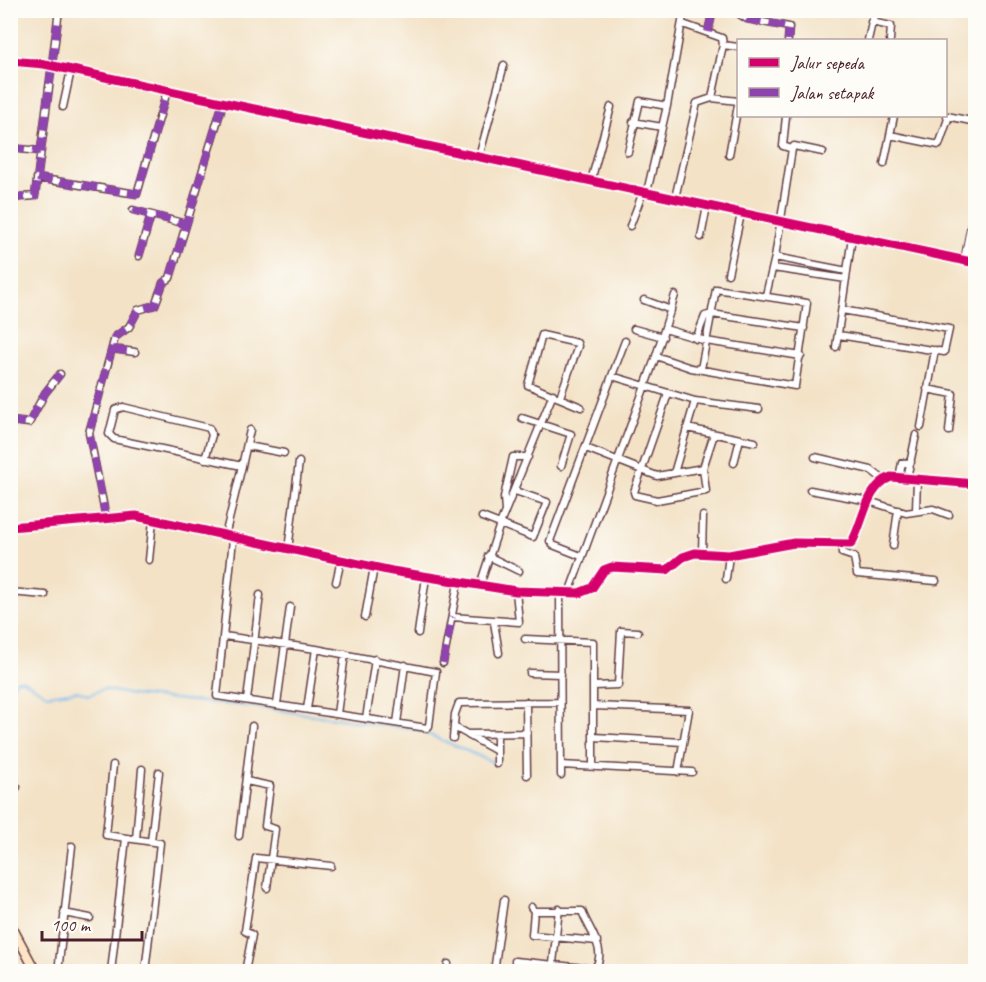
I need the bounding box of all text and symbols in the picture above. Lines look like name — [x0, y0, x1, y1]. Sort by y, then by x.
legend — [737, 39, 947, 117]
text: Jalur sepeda — [790, 52, 865, 74]
text: Jalan setapak — [790, 82, 875, 104]
scale bar — [42, 904, 142, 942]
text: 100 m — [51, 914, 92, 936]

